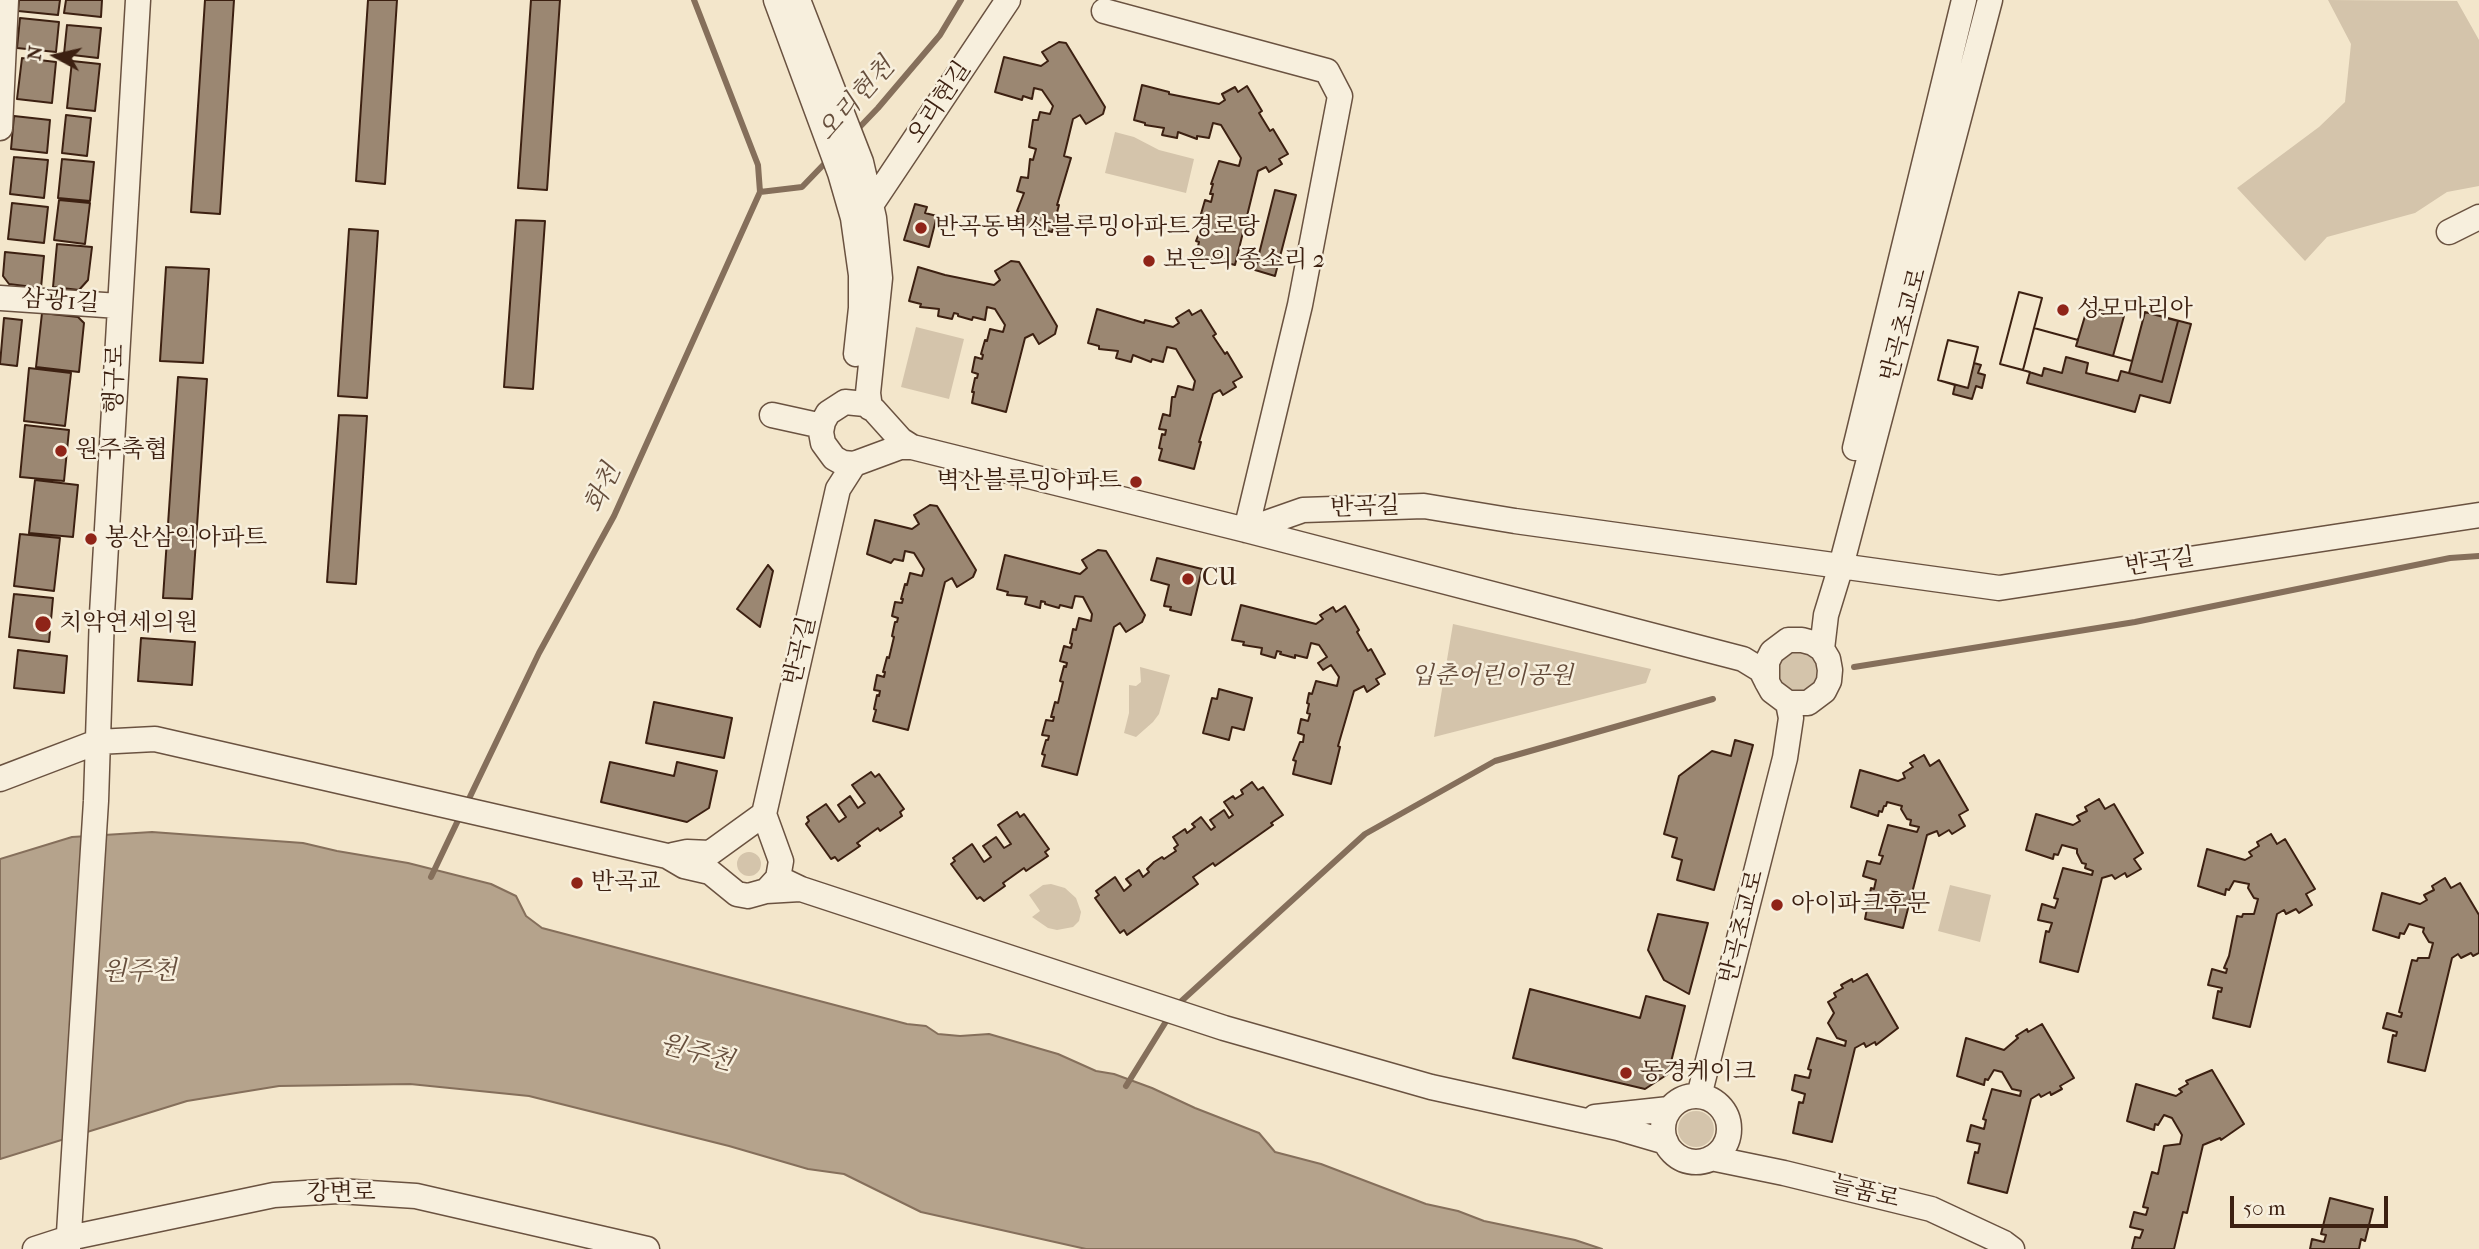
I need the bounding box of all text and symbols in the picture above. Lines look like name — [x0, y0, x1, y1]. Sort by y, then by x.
north arrow — [21, 21, 91, 91]
text: N — [23, 44, 47, 62]
water label: 오리현천 — [812, 52, 902, 148]
street label: 오리현길 — [902, 57, 978, 149]
place label: 반곡동벽산블루밍아파트경로당 — [935, 214, 1260, 242]
marker: 반곡동벽산블루밍아파트경로당 — [913, 220, 929, 236]
place label: 보은의 종소리 2 — [1163, 247, 1325, 275]
marker: 보은의 종소리 2 — [1141, 253, 1157, 269]
street label: 반곡초교로 — [1876, 265, 1934, 385]
street label: 삼광1길 — [20, 285, 100, 319]
place label: 성모마리아 — [2077, 296, 2193, 324]
marker: 성모마리아 — [2055, 302, 2071, 318]
street label: 행구로 — [100, 344, 132, 414]
place label: 원주축협 — [75, 437, 168, 465]
marker: 원주축협 — [53, 443, 69, 459]
water label: 화천 — [579, 460, 629, 518]
place label: 벽산블루밍아파트 — [937, 468, 1122, 496]
marker: 벽산블루밍아파트 — [1128, 474, 1144, 490]
street label: 반곡길 — [1330, 492, 1400, 524]
place label: 봉산삼익아파트 — [105, 525, 267, 553]
marker: 봉산삼익아파트 — [83, 531, 99, 547]
street label: 반곡길 — [2123, 543, 2197, 583]
place label: CU — [1202, 565, 1237, 593]
marker: CU — [1180, 571, 1196, 587]
place label: 치악연세의원 — [59, 610, 198, 638]
marker: 치악연세의원 — [33, 614, 53, 634]
street label: 반곡길 — [779, 614, 823, 688]
park label: 입춘어린이공원 — [1411, 663, 1573, 691]
street label: 반곡초교로 — [1715, 867, 1771, 987]
place label: 반곡교 — [591, 869, 661, 897]
marker: 반곡교 — [569, 875, 585, 891]
place label: 아이파크후문 — [1791, 891, 1930, 919]
marker: 아이파크후문 — [1769, 897, 1785, 913]
water label: 원주천 — [101, 957, 177, 989]
water label: 원주천 — [656, 1029, 736, 1079]
place label: 동경케이크 — [1640, 1059, 1756, 1087]
marker: 동경케이크 — [1618, 1065, 1634, 1081]
street label: 늘품로 — [1828, 1171, 1902, 1215]
street label: 강변로 — [306, 1180, 376, 1208]
scale bar — [2234, 1182, 2392, 1226]
text: 50 m — [2243, 1196, 2286, 1220]

